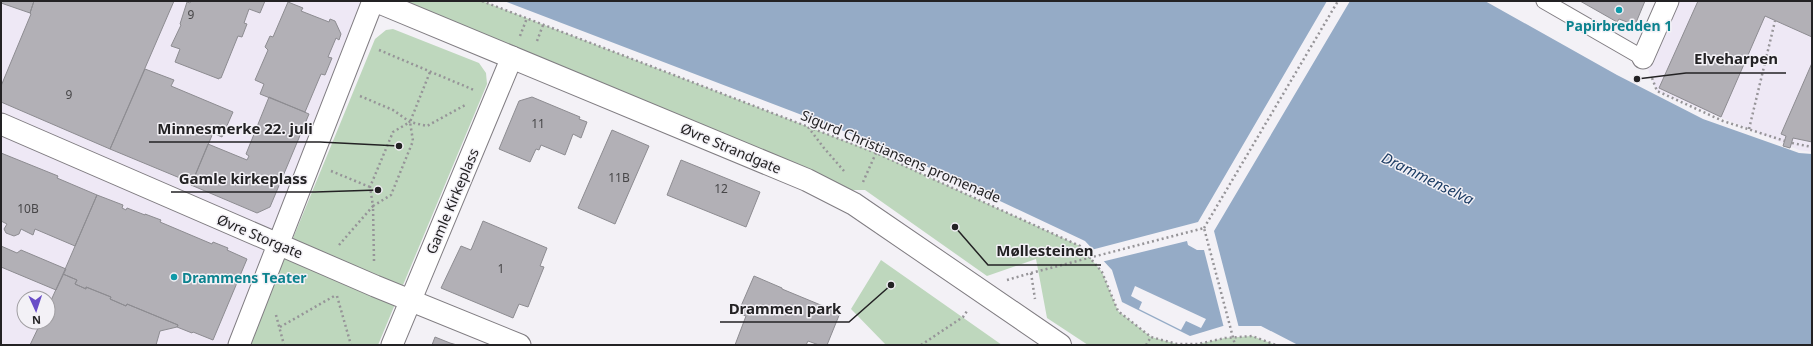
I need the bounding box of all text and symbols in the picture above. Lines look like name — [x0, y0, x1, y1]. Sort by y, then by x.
marker: Papirbredden 1 — [1614, 5, 1624, 15]
house number: 9 — [188, 6, 195, 23]
place label: Papirbredden 1 — [1566, 16, 1672, 35]
callout: Elveharpen — [1686, 46, 1786, 73]
text: Elveharpen — [1694, 48, 1778, 68]
house number: 9 — [66, 86, 73, 103]
street label: Sigurd Christiansens promenade — [798, 105, 1004, 207]
callout: Minnesmerke 22. juli — [149, 115, 320, 142]
house number: 11 — [531, 115, 545, 132]
text: Minnesmerke 22. juli — [157, 118, 313, 138]
street label: Øvre Strandgate — [678, 118, 784, 178]
street label: Gamle Kirkeplass — [421, 145, 483, 257]
water label: Drammenselva — [1379, 147, 1478, 209]
callout: Gamle kirkeplass — [171, 165, 315, 192]
text: Gamle kirkeplass — [179, 168, 307, 188]
house number: 11B — [608, 169, 630, 186]
house number: 12 — [714, 180, 728, 197]
house number: 10B — [17, 200, 39, 217]
street label: Øvre Storgate — [214, 209, 306, 263]
callout: Møllesteinen — [988, 238, 1101, 265]
text: Møllesteinen — [996, 240, 1094, 260]
house number: 1 — [498, 260, 504, 277]
place label: Drammens Teater — [182, 268, 307, 287]
marker: Drammens Teater — [169, 272, 179, 282]
north arrow — [16, 290, 56, 330]
callout: Drammen park — [720, 295, 849, 322]
text: Drammen park — [729, 298, 842, 318]
text: N — [32, 313, 41, 328]

